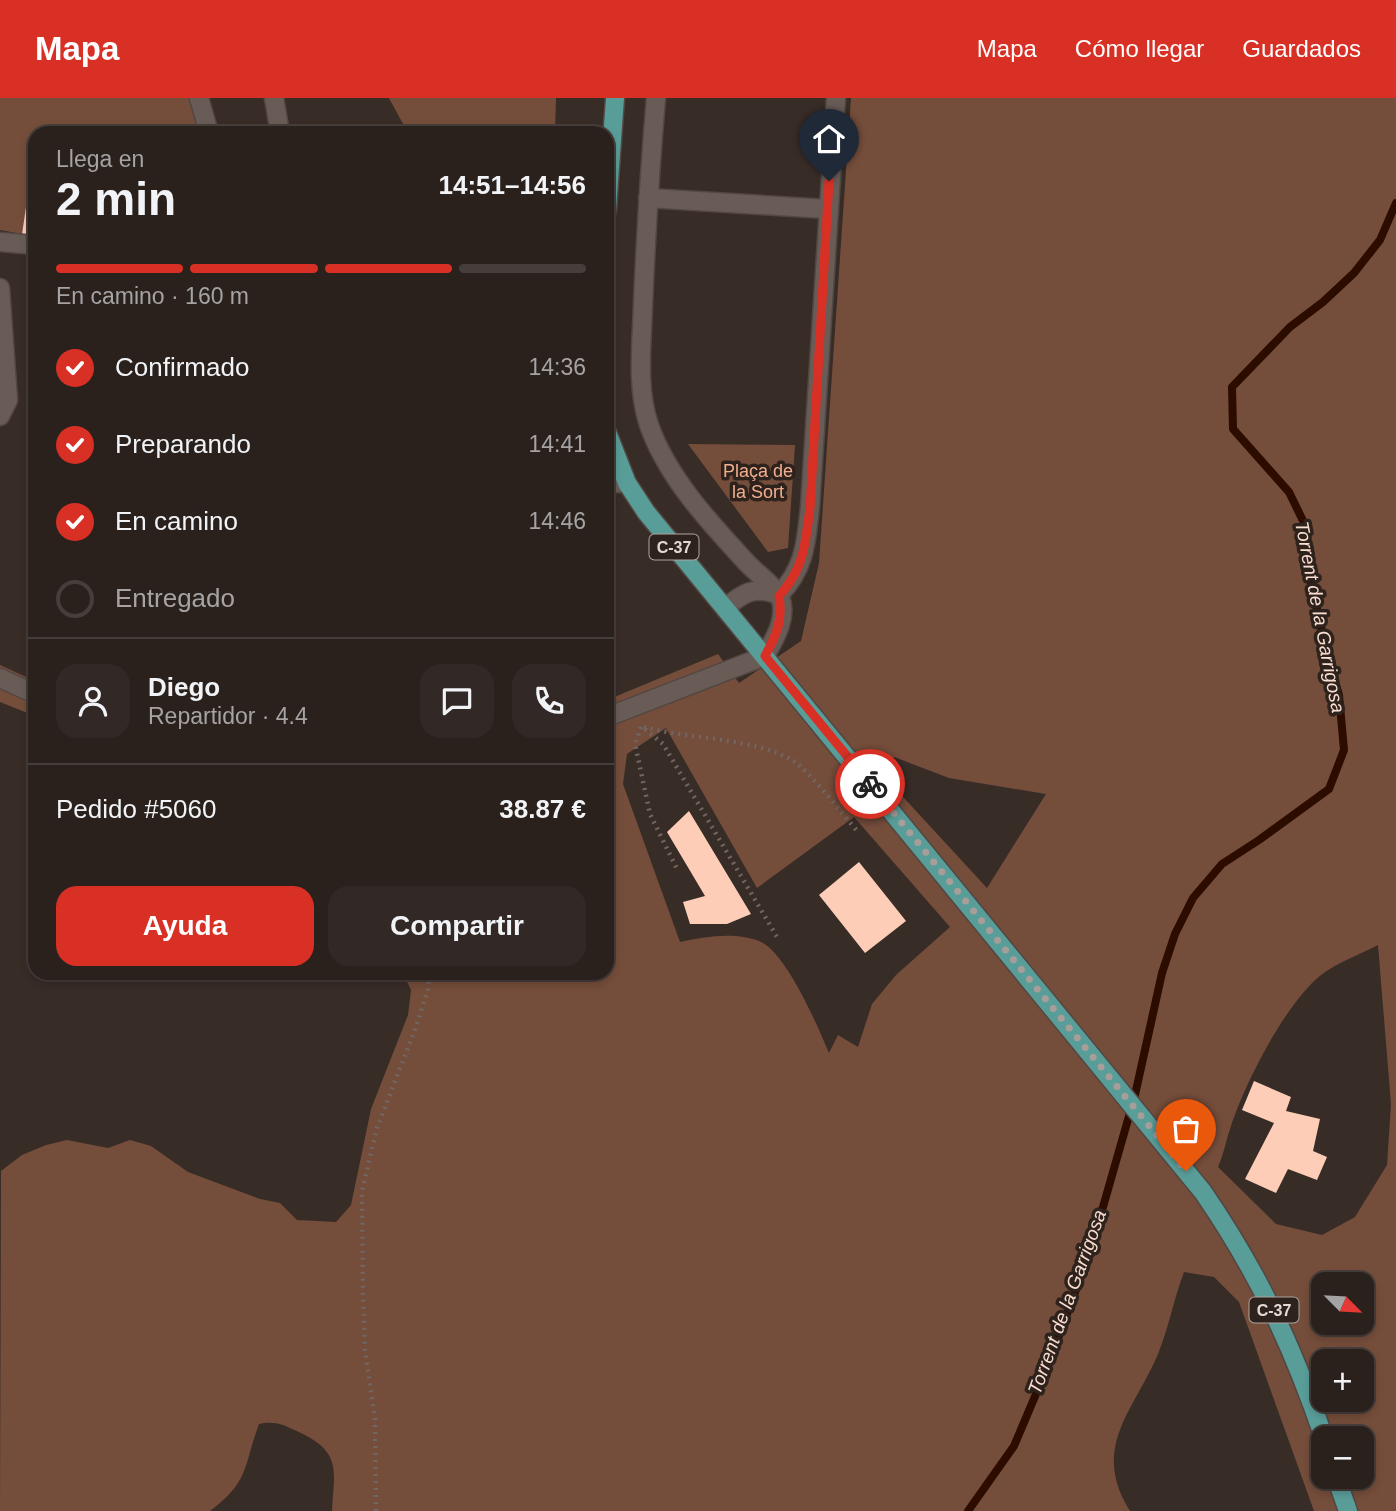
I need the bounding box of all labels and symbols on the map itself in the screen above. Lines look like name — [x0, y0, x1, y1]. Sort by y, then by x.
pin — [799, 109, 859, 181]
park label: Plaça de la Sort — [723, 461, 793, 502]
water label: Torrent de la Garrigosa — [1291, 519, 1349, 715]
road number: C-37 — [650, 534, 698, 560]
courier — [835, 749, 905, 819]
pin — [1156, 1099, 1216, 1171]
water label: Torrent de la Garrigosa — [1024, 1207, 1110, 1397]
north arrow — [1311, 1272, 1374, 1335]
road number: C-37 — [1250, 1298, 1298, 1322]

